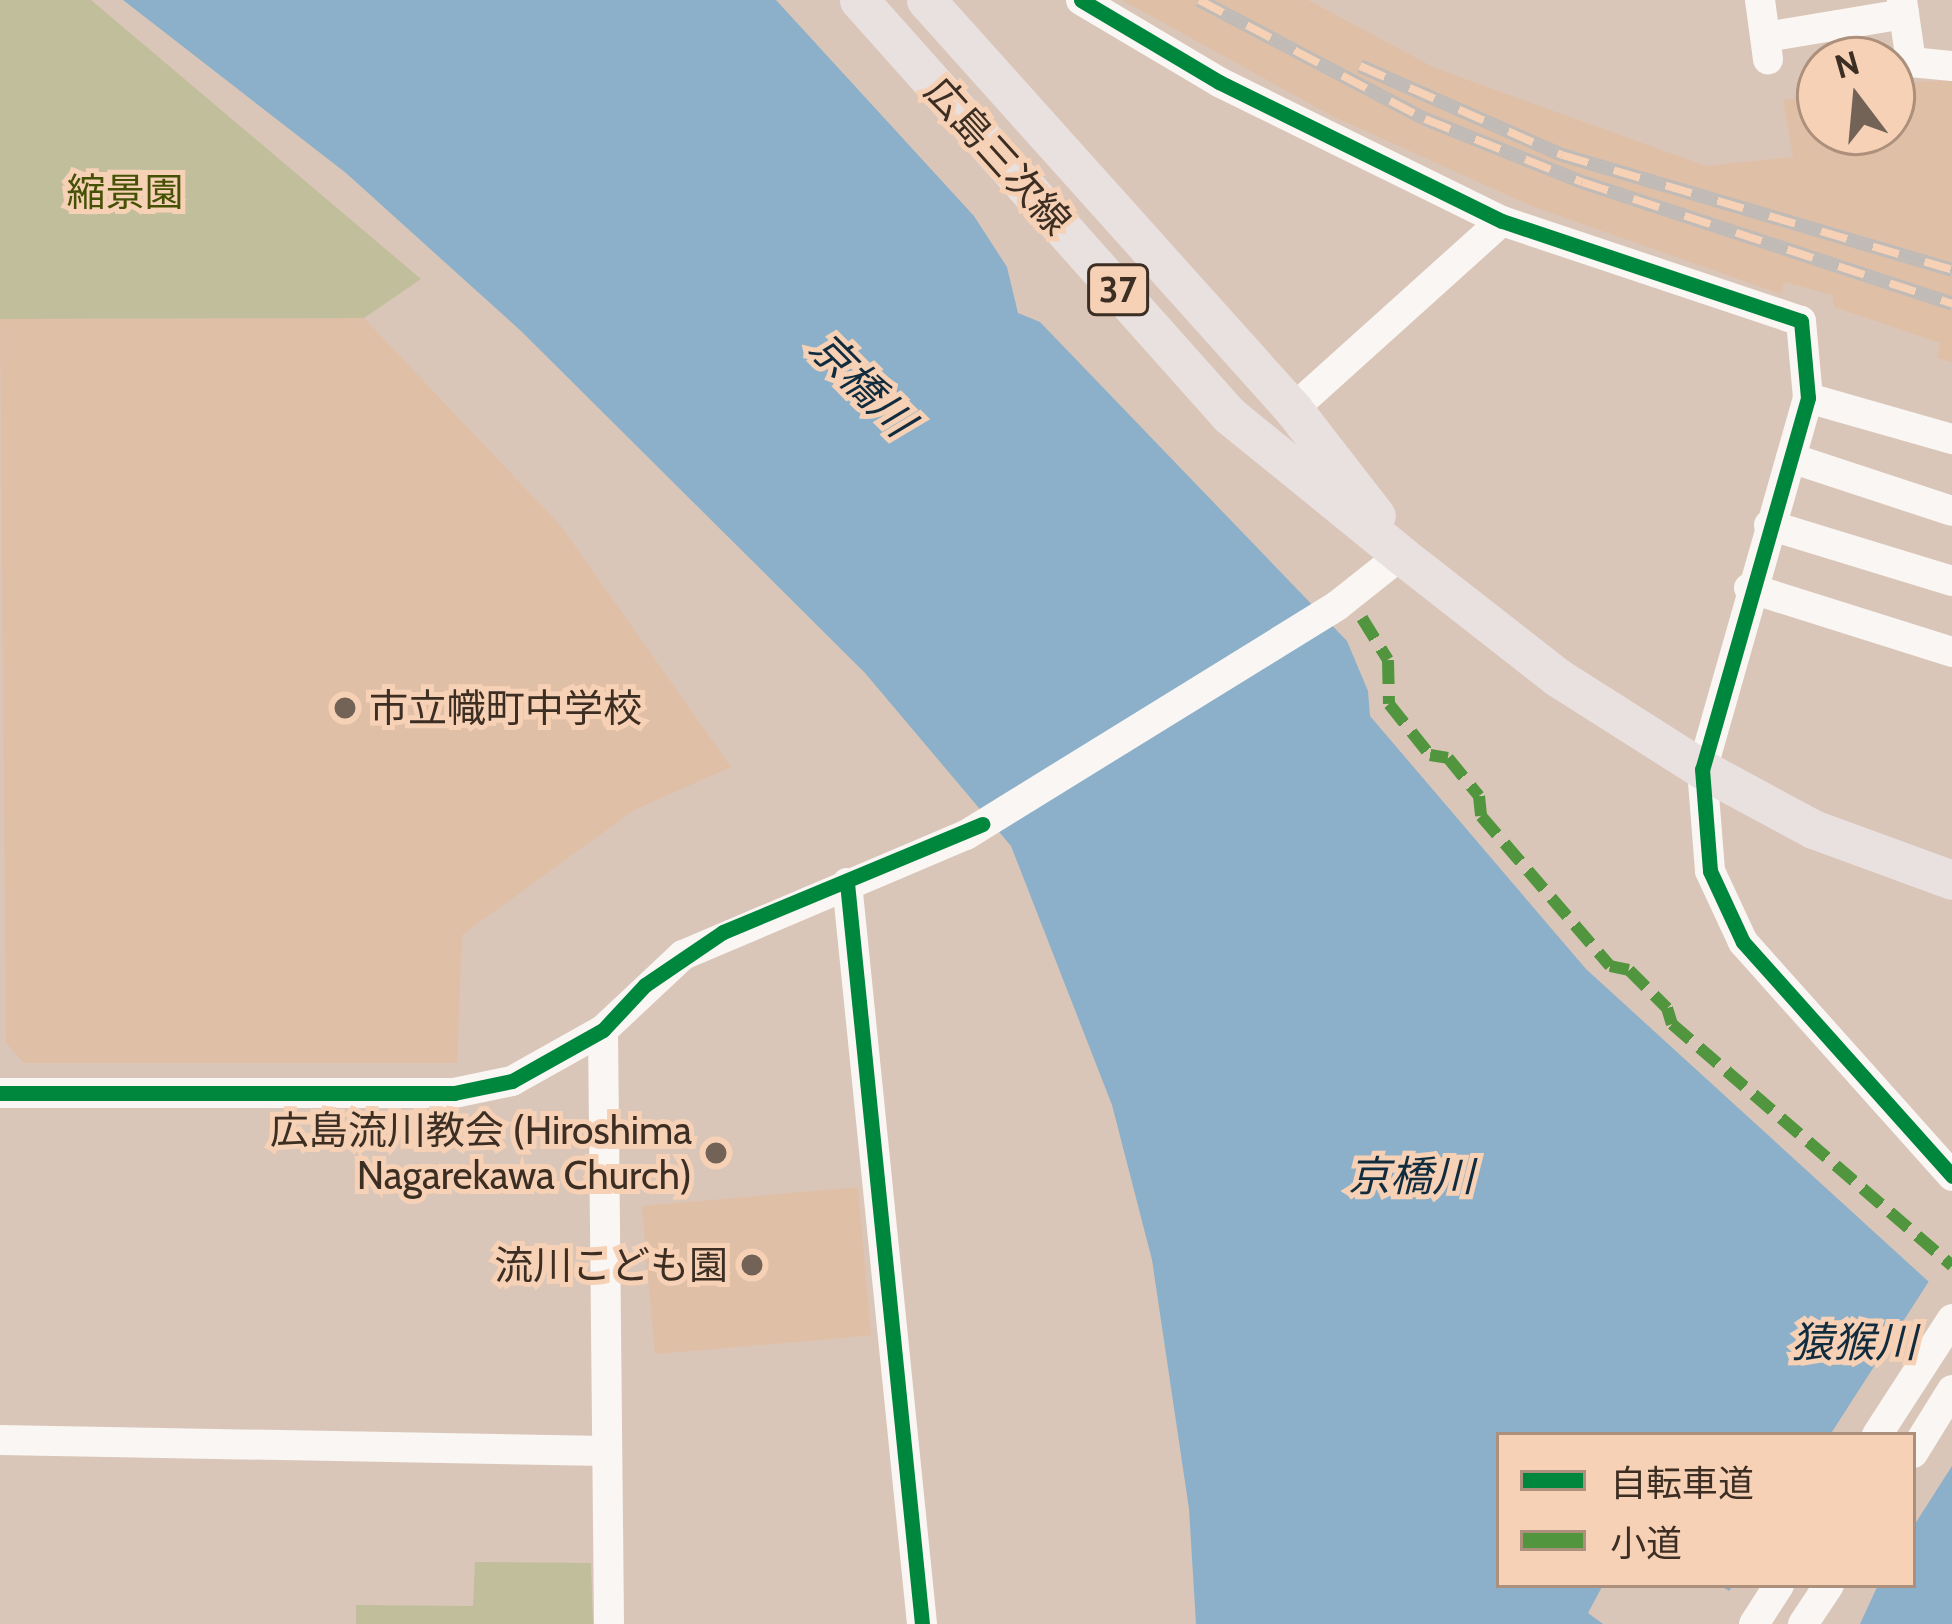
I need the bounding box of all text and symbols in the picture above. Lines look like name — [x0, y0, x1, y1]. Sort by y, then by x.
north arrow — [1796, 36, 1916, 156]
text: N — [1830, 42, 1864, 87]
street label: 広島三次線 — [915, 68, 1081, 244]
park label: 縮景園 — [67, 169, 183, 215]
road number: 37 — [1085, 260, 1151, 320]
water label: 京橋川 — [800, 322, 924, 446]
place label: 市立幟町中学校 — [369, 685, 642, 731]
marker: 市立幟町中学校 — [332, 695, 358, 721]
place label: 広島流川教会 (Hiroshima Nagarekawa Church) — [270, 1108, 692, 1199]
marker: 広島流川教会 (Hiroshima Nagarekawa Church) — [703, 1140, 729, 1166]
water label: 京橋川 — [1348, 1151, 1474, 1201]
place label: 流川こども園 — [494, 1242, 728, 1288]
marker: 流川こども園 — [739, 1252, 765, 1278]
water label: 猿猴川 — [1791, 1317, 1917, 1367]
legend — [1496, 1432, 1916, 1588]
text: 自転車道 — [1610, 1461, 1754, 1505]
text: 小道 — [1610, 1521, 1682, 1565]

